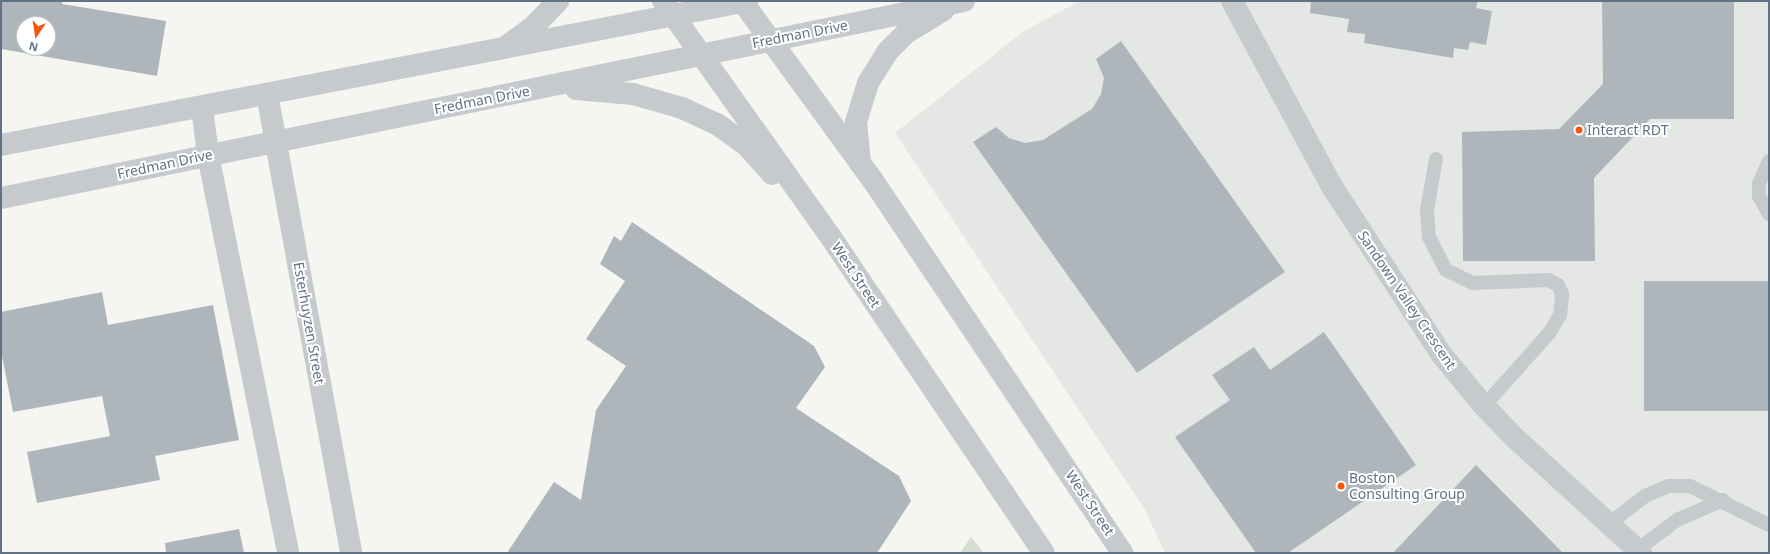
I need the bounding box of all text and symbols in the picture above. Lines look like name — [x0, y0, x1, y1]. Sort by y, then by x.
north arrow — [16, 16, 56, 56]
street label: Fredman Drive — [751, 16, 849, 52]
text: N — [27, 39, 39, 56]
street label: Fredman Drive — [433, 82, 531, 118]
place label: Interact RDT — [1587, 122, 1668, 138]
marker: Interact RDT — [1574, 125, 1584, 135]
street label: Fredman Drive — [116, 146, 214, 182]
street label: Sandown Valley Crescent — [1354, 228, 1460, 372]
street label: West Street — [828, 239, 884, 311]
street label: Esterhuyzen Street — [290, 261, 328, 385]
street label: West Street — [1062, 467, 1118, 539]
place label: Boston Consulting Group — [1349, 470, 1465, 502]
marker: Boston Consulting Group — [1336, 481, 1346, 491]

